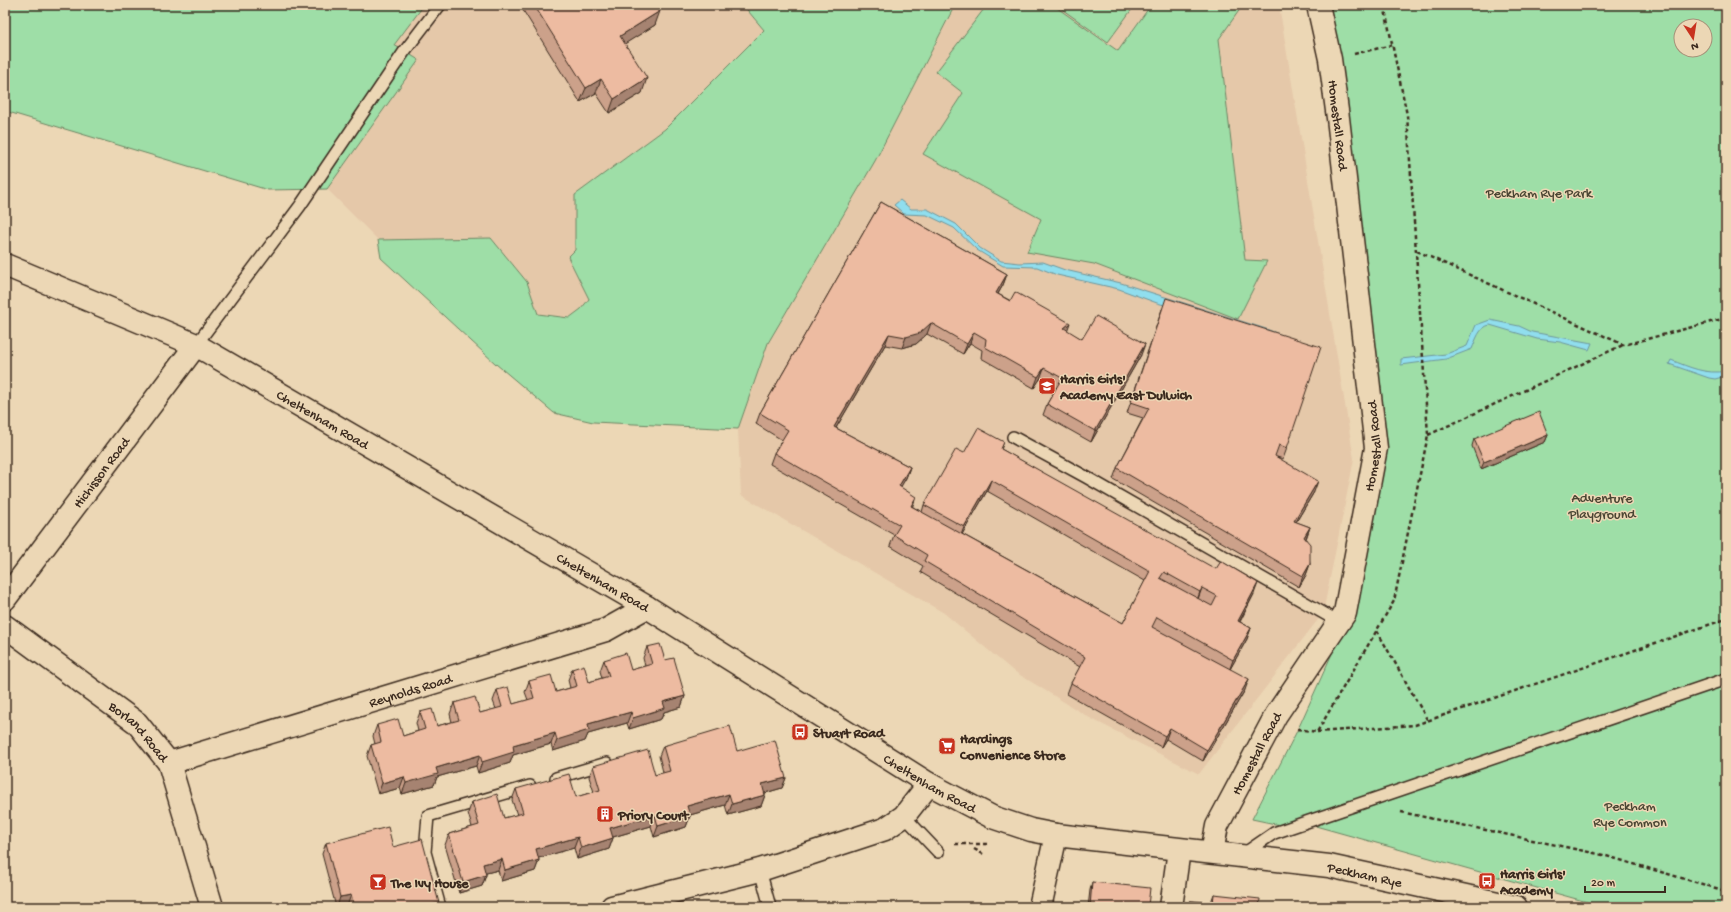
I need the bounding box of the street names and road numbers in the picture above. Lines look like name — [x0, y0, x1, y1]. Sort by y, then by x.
street label: Homestall Road — [1323, 79, 1351, 173]
street label: Cheltenham Road — [272, 387, 373, 455]
street label: Homestall Road — [1362, 398, 1387, 493]
street label: Hichisson Road — [70, 433, 136, 512]
street label: Cheltenham Road — [553, 550, 653, 618]
street label: Reynolds Road — [367, 671, 456, 713]
street label: Borland Road — [104, 698, 172, 768]
street label: Homestall Road — [1229, 708, 1288, 799]
street label: Cheltenham Road — [879, 751, 980, 819]
street label: Peckham Rye — [1325, 860, 1404, 893]

